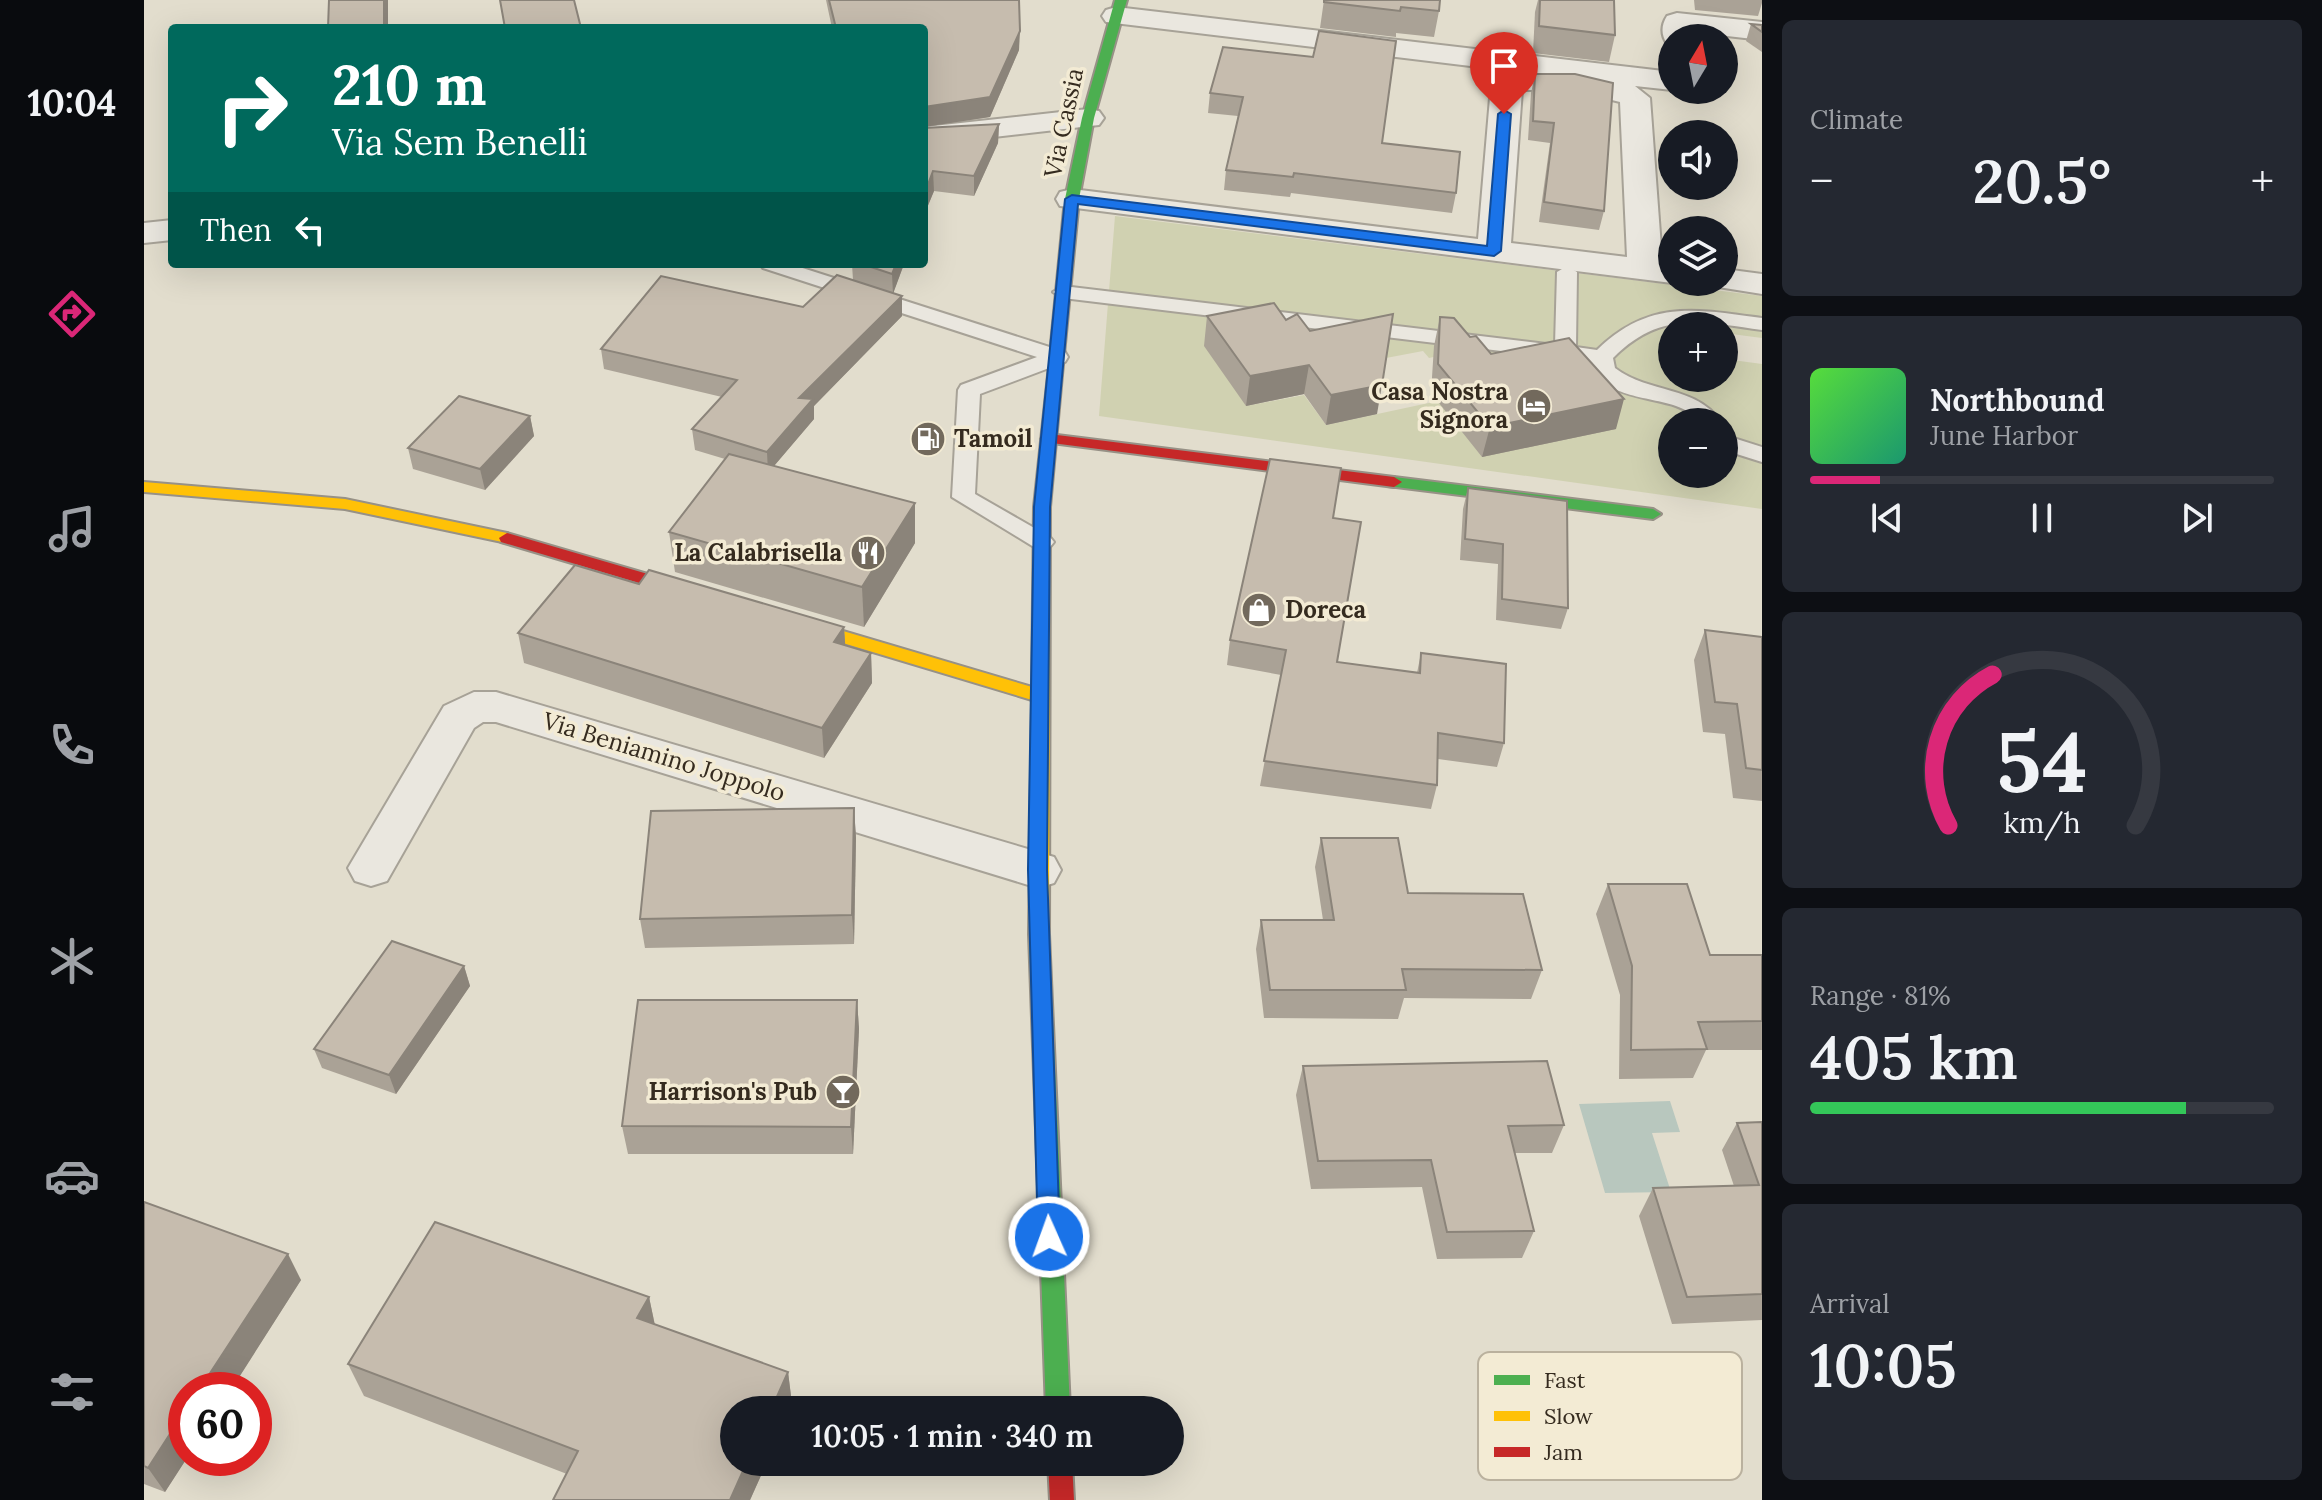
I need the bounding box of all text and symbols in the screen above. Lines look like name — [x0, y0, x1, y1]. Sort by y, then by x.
north arrow — [1658, 24, 1738, 104]
map controls — [1658, 24, 1738, 488]
pin — [1470, 32, 1538, 114]
icon: arrive — [1482, 44, 1526, 88]
text: 210 m — [332, 49, 486, 120]
icon: right — [200, 56, 304, 160]
street label: Via Cassia — [1037, 65, 1090, 182]
text: 10:04 — [27, 80, 117, 126]
text: Climate — [1810, 103, 1903, 136]
text: Via Sem Benelli — [332, 119, 588, 165]
button: sound — [1658, 120, 1738, 200]
text: 20.5° — [1972, 143, 2112, 219]
text: − — [1810, 153, 1833, 209]
text: + — [2251, 153, 2274, 209]
icon: left — [288, 208, 332, 252]
text: Then — [200, 211, 272, 249]
button: layers — [1658, 216, 1738, 296]
icon: directions — [44, 286, 100, 342]
button: + — [1658, 312, 1738, 392]
place label: Casa Nostra Signora — [1371, 376, 1508, 435]
text: Northbound — [1930, 381, 2105, 419]
hotel icon: Casa Nostra Signora — [1515, 387, 1553, 425]
button: − — [1658, 408, 1738, 488]
text: June Harbor — [1930, 419, 2078, 452]
fuel station icon: Tamoil — [909, 420, 947, 458]
place label: Tamoil — [954, 423, 1032, 454]
icon: previous — [1865, 496, 1909, 540]
icon: pause — [2020, 496, 2064, 540]
icon: next — [2175, 496, 2219, 540]
icon: music — [44, 501, 100, 557]
restaurant icon: La Calabrisella — [849, 534, 887, 572]
place label: La Calabrisella — [674, 537, 842, 568]
shop icon: Doreca — [1240, 591, 1278, 629]
place label: Doreca — [1285, 594, 1366, 625]
street label: Via Beniamino Joppolo — [538, 705, 789, 808]
text: 54 — [1996, 708, 2088, 815]
icon: phone — [44, 717, 100, 773]
text: km/h — [2003, 804, 2081, 841]
icon: climate — [44, 933, 100, 989]
text: Range · 81% — [1810, 979, 1951, 1012]
text: 405 km — [1810, 1019, 2018, 1095]
bar icon: Harrison's Pub — [824, 1073, 862, 1111]
place label: Harrison's Pub — [648, 1076, 817, 1107]
icon: car — [44, 1148, 100, 1204]
position arrow — [1007, 1195, 1091, 1279]
text: Arrival — [1810, 1287, 1889, 1320]
text: 10:05 — [1810, 1327, 1957, 1403]
legend — [1478, 1352, 1742, 1480]
icon: filters — [44, 1364, 100, 1420]
text: Fast — [1544, 1366, 1586, 1394]
speed limit sign: 60 — [168, 1372, 272, 1476]
text: Slow — [1544, 1402, 1593, 1430]
text: 10:05 · 1 min · 340 m — [811, 1417, 1093, 1455]
text: Jam — [1543, 1438, 1583, 1466]

